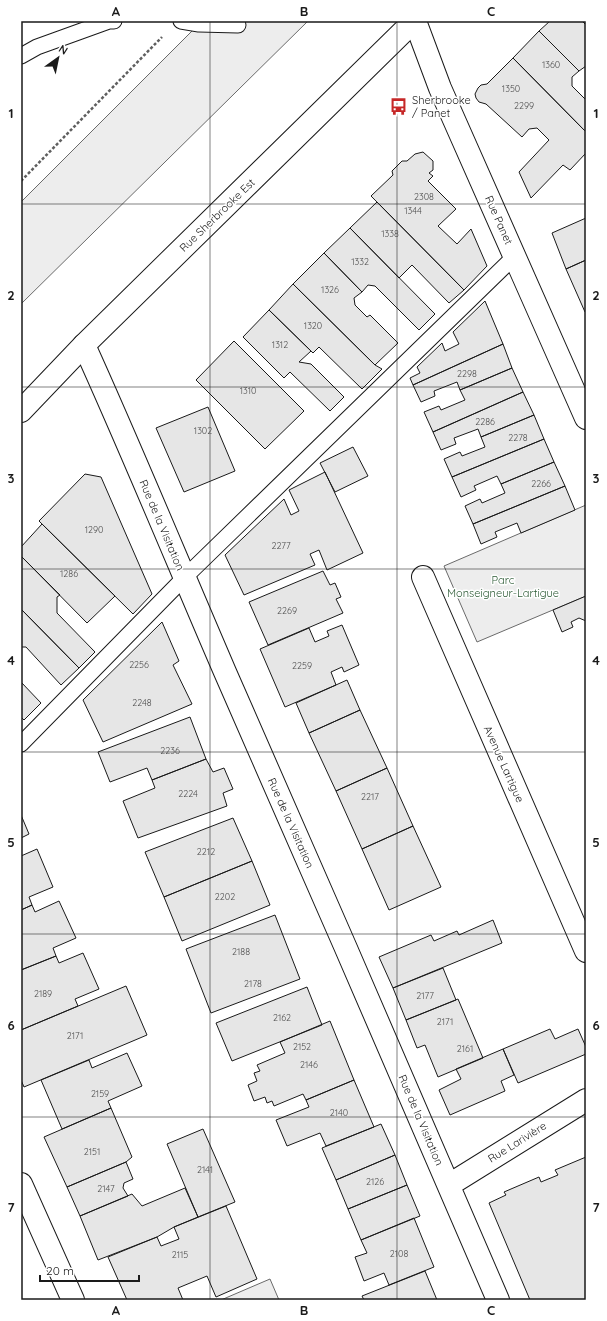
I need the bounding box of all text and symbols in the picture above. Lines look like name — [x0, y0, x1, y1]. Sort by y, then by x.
text: A — [112, 3, 121, 19]
text: B — [300, 3, 308, 19]
text: C — [487, 3, 495, 19]
north arrow — [38, 38, 78, 78]
text: N — [56, 42, 71, 58]
house number: 1360 — [542, 59, 560, 70]
house number: 1350 — [502, 83, 520, 94]
place label: Sherbrooke / Panet — [412, 93, 471, 120]
bus stop icon: Sherbrooke / Panet — [389, 96, 409, 116]
house number: 2299 — [514, 100, 534, 111]
text: 1 — [8, 105, 14, 121]
text: 1 — [593, 105, 599, 121]
street label: Rue Sherbrooke Est — [176, 175, 258, 255]
house number: 2308 — [414, 191, 434, 202]
street label: Rue Panet — [482, 193, 516, 247]
house number: 1344 — [404, 205, 422, 216]
house number: 1338 — [381, 228, 399, 239]
house number: 1332 — [351, 256, 369, 267]
house number: 1326 — [321, 284, 339, 295]
text: 2 — [7, 287, 15, 303]
text: 2 — [592, 287, 600, 303]
house number: 1320 — [304, 320, 322, 331]
house number: 1312 — [272, 339, 288, 350]
house number: 2298 — [457, 368, 477, 379]
house number: 1310 — [240, 385, 256, 396]
house number: 2286 — [475, 416, 495, 427]
house number: 1302 — [194, 425, 212, 436]
house number: 2278 — [508, 432, 528, 443]
text: 3 — [8, 470, 15, 486]
text: 3 — [593, 470, 600, 486]
street label: Rue de la Visitation — [137, 477, 187, 573]
house number: 2266 — [531, 478, 551, 489]
house number: 1290 — [85, 524, 103, 535]
house number: 2277 — [271, 540, 291, 551]
house number: 1286 — [60, 568, 78, 579]
park label: Parc Monseigneur-Lartigue — [447, 573, 559, 600]
house number: 2269 — [277, 605, 297, 616]
text: 4 — [7, 652, 15, 668]
text: 4 — [592, 652, 600, 668]
house number: 2256 — [129, 659, 149, 670]
house number: 2259 — [292, 660, 312, 671]
house number: 2248 — [132, 697, 152, 708]
street label: Avenue Lartigue — [481, 723, 527, 805]
house number: 2236 — [160, 745, 180, 756]
street label: Rue de la Visitation — [265, 776, 317, 870]
house number: 2224 — [178, 788, 198, 799]
house number: 2217 — [361, 791, 379, 802]
text: 5 — [7, 834, 15, 850]
text: 5 — [592, 834, 600, 850]
house number: 2212 — [197, 846, 215, 857]
house number: 2202 — [215, 891, 235, 902]
house number: 2188 — [232, 946, 250, 957]
house number: 2178 — [244, 978, 262, 989]
house number: 2189 — [34, 988, 52, 999]
house number: 2177 — [416, 990, 434, 1001]
house number: 2162 — [273, 1012, 291, 1023]
house number: 2171 — [437, 1016, 453, 1027]
text: 6 — [7, 1017, 15, 1033]
text: 6 — [592, 1017, 600, 1033]
house number: 2171 — [67, 1030, 83, 1041]
house number: 2152 — [293, 1041, 311, 1052]
house number: 2161 — [457, 1043, 473, 1054]
house number: 2146 — [300, 1059, 318, 1070]
street label: Rue de la Visitation — [396, 1072, 446, 1168]
house number: 2159 — [91, 1088, 109, 1099]
house number: 2140 — [330, 1107, 348, 1118]
street label: Rue Larivière — [485, 1118, 549, 1166]
house number: 2151 — [84, 1146, 100, 1157]
house number: 2141 — [197, 1164, 213, 1175]
house number: 2126 — [366, 1176, 384, 1187]
house number: 2147 — [97, 1183, 115, 1194]
text: 7 — [7, 1199, 15, 1215]
text: 7 — [592, 1199, 600, 1215]
house number: 2108 — [390, 1248, 408, 1259]
house number: 2115 — [172, 1249, 188, 1260]
scale bar — [40, 1257, 139, 1283]
text: 20 m — [46, 1263, 74, 1278]
text: A — [112, 1302, 121, 1318]
text: B — [300, 1302, 308, 1318]
text: C — [487, 1302, 495, 1318]

